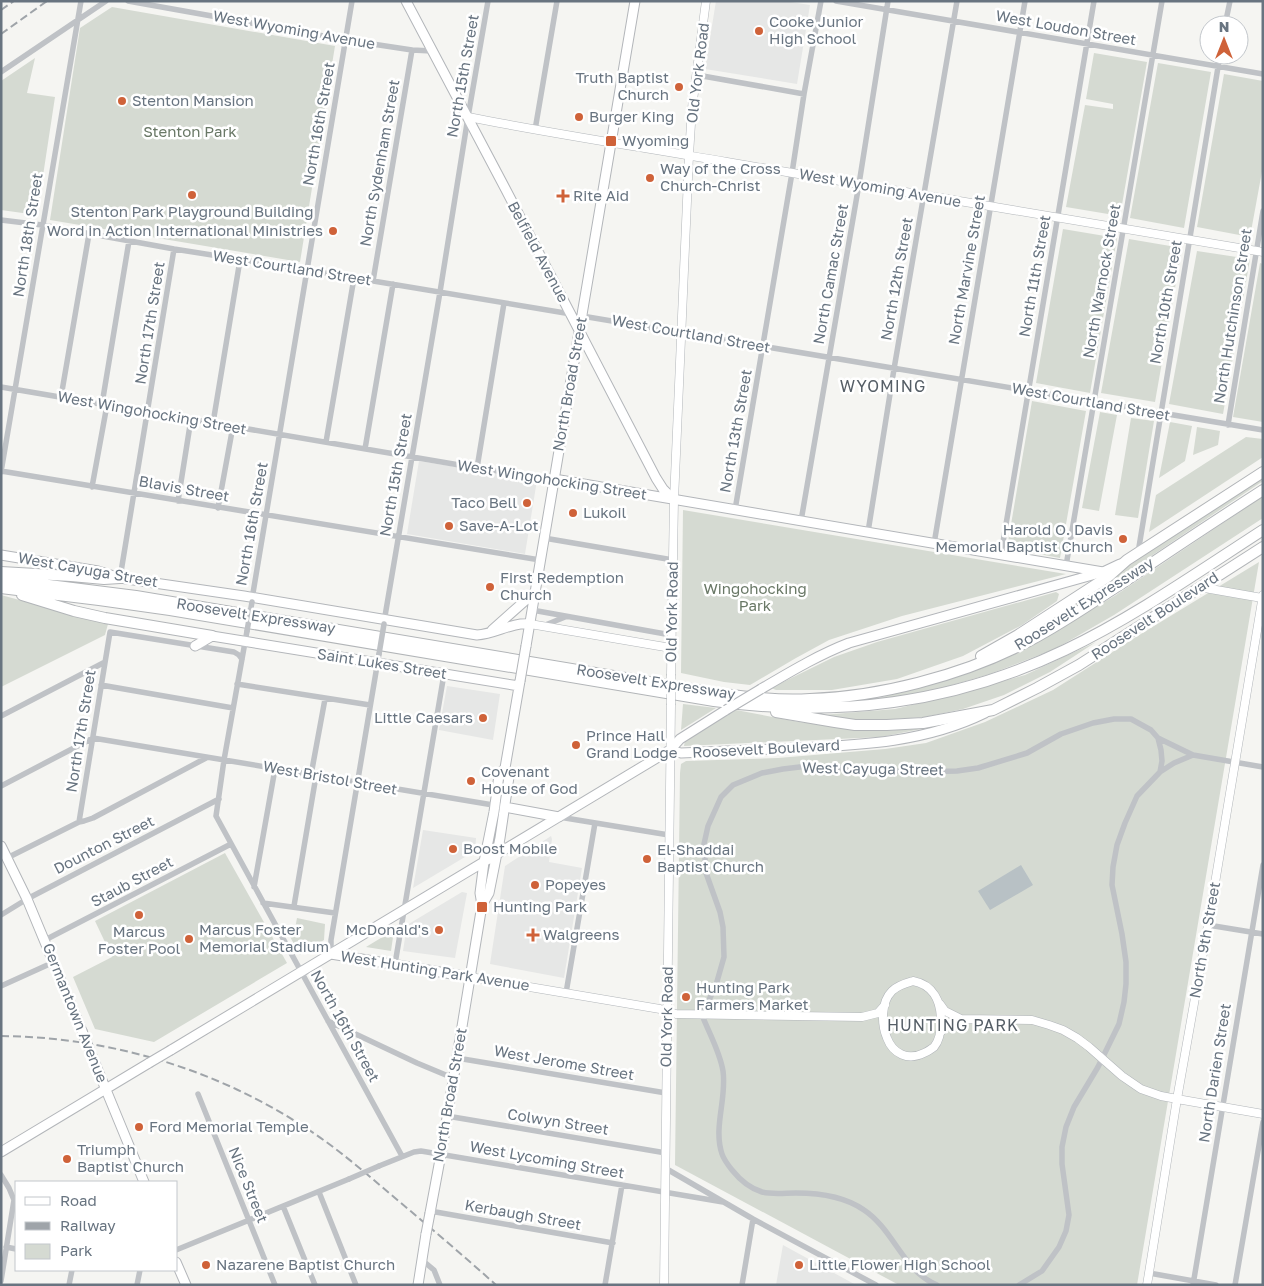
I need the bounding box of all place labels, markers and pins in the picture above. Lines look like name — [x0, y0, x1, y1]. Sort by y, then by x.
place label: Cooke Junior High School — [769, 12, 863, 47]
marker: Cooke Junior High School — [753, 25, 765, 37]
place label: Truth Baptist Church — [575, 68, 669, 103]
marker: Truth Baptist Church — [673, 81, 685, 93]
place label: Stenton Mansion — [132, 91, 254, 109]
marker: Stenton Mansion — [116, 95, 128, 107]
place label: Burger King — [589, 107, 674, 125]
marker: Burger King — [573, 111, 585, 123]
place label: Wyoming — [622, 131, 689, 149]
marker: Wyoming — [604, 134, 618, 148]
place label: Way of the Cross Church-Christ — [660, 159, 781, 194]
marker: Way of the Cross Church-Christ — [644, 172, 656, 184]
place label: Rite Aid — [573, 186, 629, 204]
marker: Stenton Park Playground Building — [186, 189, 198, 201]
marker: Rite Aid — [557, 190, 569, 202]
place label: Stenton Park Playground Building — [71, 202, 313, 220]
place label: Word in Action International Ministries — [47, 221, 323, 239]
marker: Word in Action International Ministries — [327, 225, 339, 237]
place label: Taco Bell — [451, 493, 517, 511]
marker: Taco Bell — [521, 497, 533, 509]
place label: Lukoil — [583, 503, 627, 521]
marker: Lukoil — [567, 507, 579, 519]
place label: Save-A-Lot — [459, 516, 538, 534]
marker: Save-A-Lot — [443, 520, 455, 532]
place label: Harold O. Davis Memorial Baptist Church — [935, 520, 1113, 555]
marker: Harold O. Davis Memorial Baptist Church — [1117, 533, 1129, 545]
place label: First Redemption Church — [500, 568, 624, 603]
marker: First Redemption Church — [484, 581, 496, 593]
place label: Little Caesars — [374, 708, 473, 726]
marker: Little Caesars — [477, 712, 489, 724]
place label: Prince Hall Grand Lodge — [586, 726, 678, 761]
marker: Prince Hall Grand Lodge — [570, 739, 582, 751]
place label: Covenant House of God — [481, 762, 578, 797]
marker: Covenant House of God — [465, 775, 477, 787]
place label: Boost Mobile — [463, 839, 558, 857]
place label: El-Shaddai Baptist Church — [657, 840, 764, 875]
marker: Boost Mobile — [447, 843, 459, 855]
marker: El-Shaddai Baptist Church — [641, 853, 653, 865]
place label: Popeyes — [545, 875, 606, 893]
marker: Popeyes — [529, 879, 541, 891]
place label: Hunting Park — [493, 897, 588, 915]
marker: Hunting Park — [475, 900, 489, 914]
marker: Marcus Foster Pool — [133, 909, 145, 921]
place label: Marcus Foster Memorial Stadium — [199, 920, 329, 955]
place label: McDonald's — [346, 920, 429, 938]
place label: Marcus Foster Pool — [98, 922, 180, 957]
marker: McDonald's — [433, 924, 445, 936]
place label: Walgreens — [543, 925, 619, 943]
marker: Walgreens — [527, 929, 539, 941]
marker: Marcus Foster Memorial Stadium — [183, 933, 195, 945]
place label: Hunting Park Farmers Market — [696, 978, 809, 1013]
marker: Hunting Park Farmers Market — [680, 991, 692, 1003]
place label: Ford Memorial Temple — [149, 1117, 309, 1135]
marker: Ford Memorial Temple — [133, 1121, 145, 1133]
place label: Triumph Baptist Church — [77, 1140, 184, 1175]
marker: Triumph Baptist Church — [61, 1153, 73, 1165]
place label: Nazarene Baptist Church — [216, 1255, 395, 1273]
place label: Little Flower High School — [809, 1255, 991, 1273]
marker: Nazarene Baptist Church — [200, 1259, 212, 1271]
marker: Little Flower High School — [793, 1259, 805, 1271]

